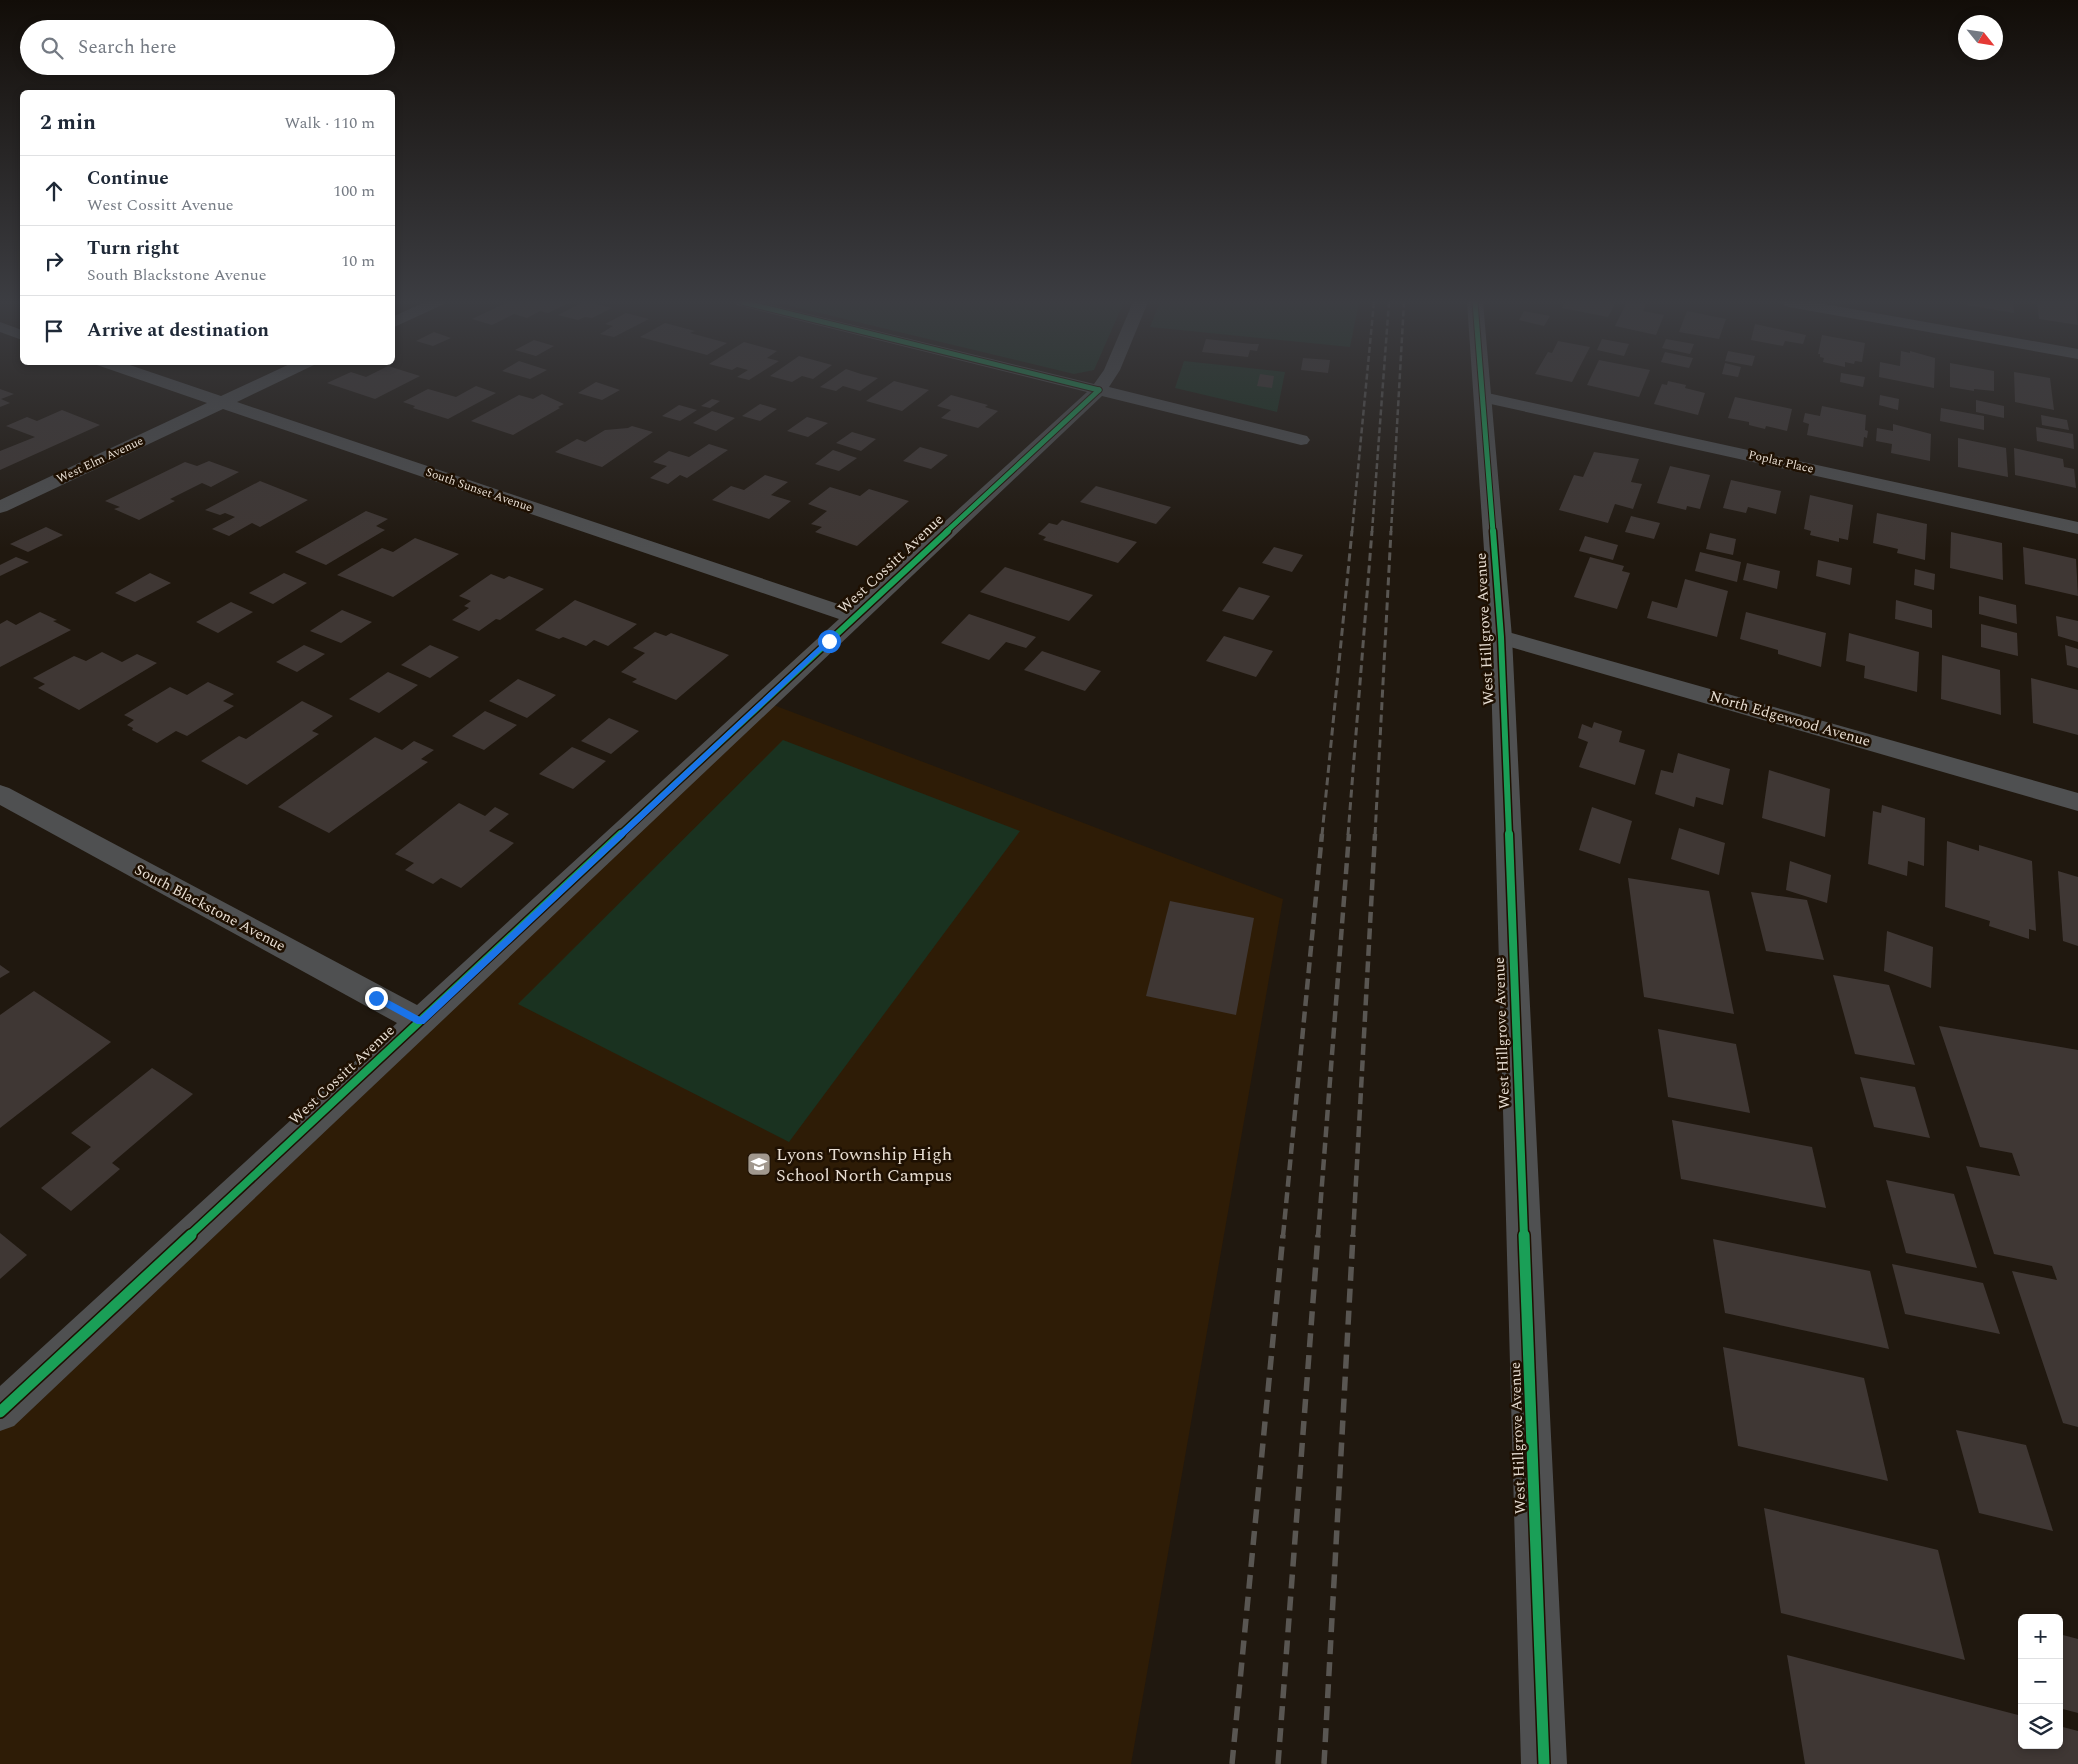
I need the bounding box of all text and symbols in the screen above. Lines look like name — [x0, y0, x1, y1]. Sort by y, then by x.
north arrow — [1958, 15, 2003, 60]
search box — [20, 20, 395, 75]
text: Search here — [78, 33, 177, 62]
icon: search — [38, 34, 66, 62]
text: 2 min — [40, 107, 96, 139]
text: Walk · 110 m — [284, 111, 375, 135]
text: Continue — [87, 164, 169, 193]
icon: ahead — [40, 177, 68, 205]
text: 100 m — [333, 179, 375, 203]
text: West Cossitt Avenue — [87, 193, 234, 217]
text: Turn right — [87, 234, 180, 263]
icon: right — [40, 247, 68, 275]
text: 10 m — [341, 249, 375, 273]
text: South Blackstone Avenue — [87, 263, 267, 287]
text: Arrive at destination — [87, 316, 269, 345]
icon: arrive — [40, 317, 68, 345]
street label: West Elm Avenue — [53, 431, 147, 488]
street label: Poplar Place — [1746, 445, 1816, 479]
street label: South Sunset Avenue — [423, 463, 535, 517]
street label: West Cossitt Avenue — [833, 509, 949, 619]
street label: West Hillgrove Avenue — [1470, 552, 1500, 706]
route start — [818, 630, 841, 653]
street label: North Edgewood Avenue — [1707, 685, 1873, 753]
street label: South Blackstone Avenue — [130, 858, 290, 958]
street label: West Hillgrove Avenue — [1488, 956, 1516, 1110]
route end — [365, 987, 388, 1010]
street label: West Cossitt Avenue — [284, 1020, 400, 1130]
place label: Lyons Township High School North Campus — [776, 1141, 952, 1189]
school or university icon: Lyons Township High School North Campus — [746, 1151, 772, 1177]
street label: West Hillgrove Avenue — [1504, 1361, 1532, 1515]
map controls — [2018, 1614, 2063, 1749]
button: + — [2018, 1614, 2063, 1659]
button: − — [2018, 1659, 2063, 1704]
button: layers — [2018, 1704, 2063, 1749]

